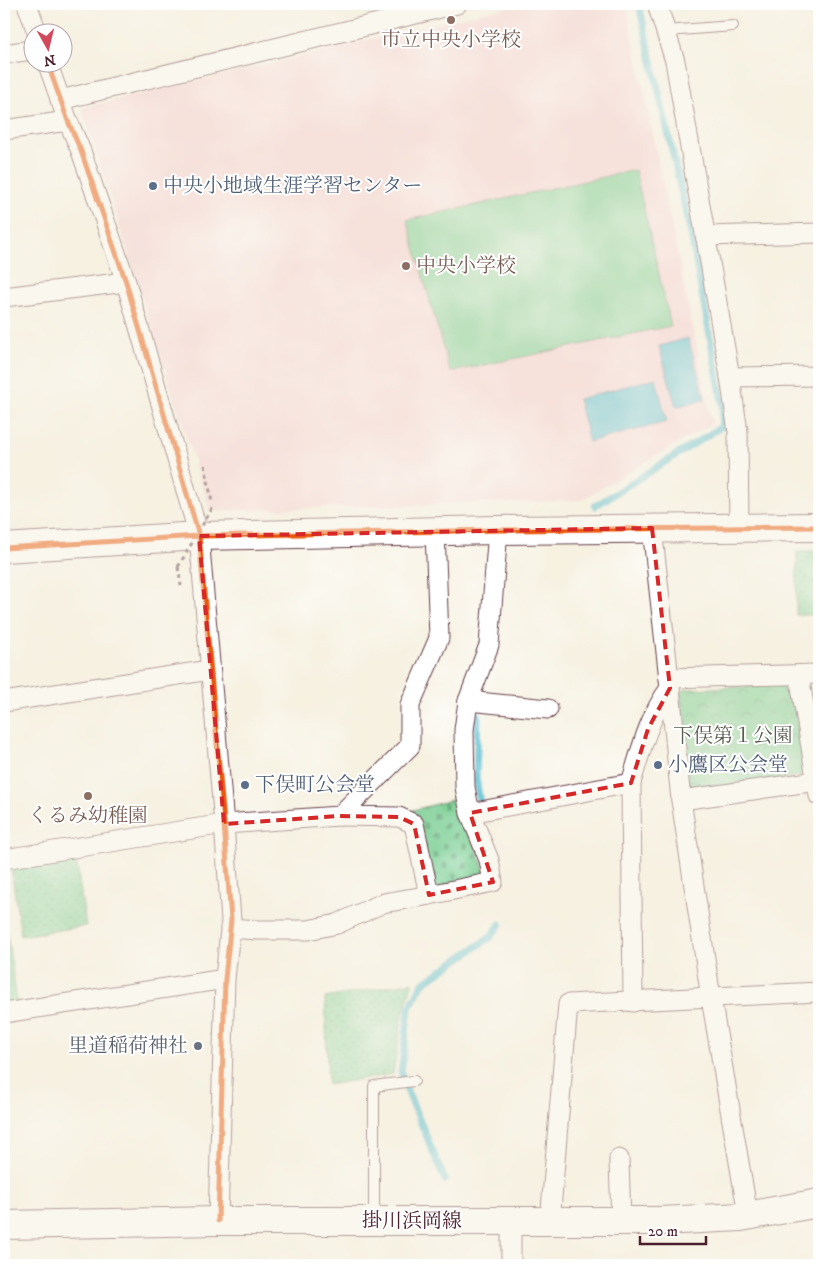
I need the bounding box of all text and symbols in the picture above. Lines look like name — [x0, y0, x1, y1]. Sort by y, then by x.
marker: 市立中央小学校 — [445, 14, 457, 26]
north arrow — [22, 22, 72, 72]
place label: 市立中央小学校 — [381, 28, 521, 53]
text: N — [42, 50, 57, 70]
place label: 中央小地域生涯学習センター — [163, 174, 422, 199]
marker: 中央小地域生涯学習センター — [147, 180, 159, 192]
place label: 中央小学校 — [416, 254, 516, 279]
marker: 中央小学校 — [400, 260, 412, 272]
park label: 下俣第１公園 — [673, 724, 793, 749]
place label: 小鷹区公会堂 — [668, 753, 788, 778]
marker: 小鷹区公会堂 — [652, 759, 664, 771]
place label: 下俣町公会堂 — [255, 773, 375, 798]
marker: 下俣町公会堂 — [239, 779, 251, 791]
marker: くるみ幼稚園 — [82, 790, 94, 802]
place label: くるみ幼稚園 — [28, 804, 148, 829]
place label: 里道稲荷神社 — [68, 1034, 188, 1059]
marker: 里道稲荷神社 — [192, 1040, 204, 1052]
street label: 掛川浜岡線 — [362, 1209, 462, 1234]
scale bar — [640, 1214, 707, 1246]
text: 20 m — [648, 1222, 678, 1241]

